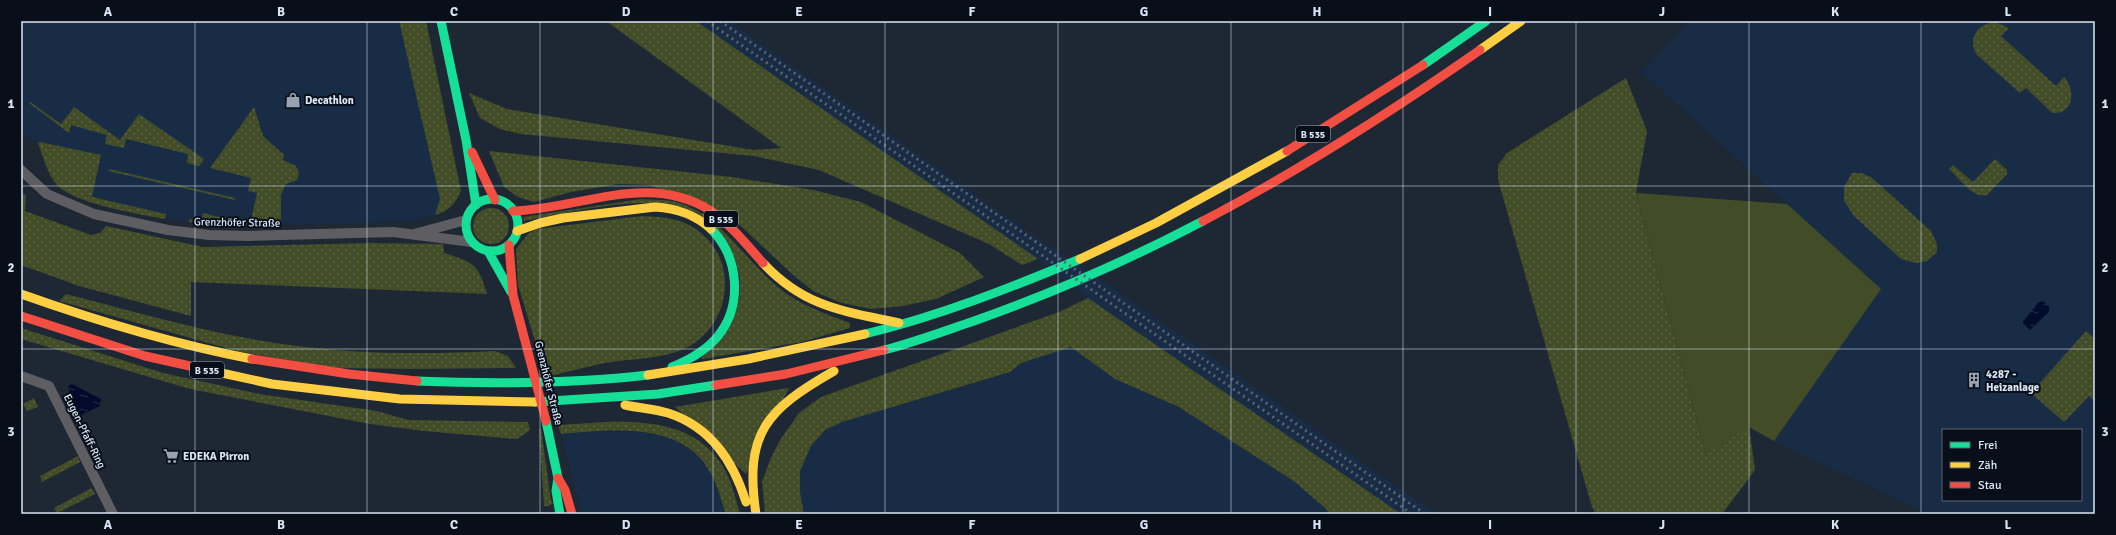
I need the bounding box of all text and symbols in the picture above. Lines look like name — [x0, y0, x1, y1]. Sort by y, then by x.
text: A — [104, 4, 113, 20]
text: B — [277, 4, 285, 20]
text: C — [450, 4, 458, 20]
text: D — [622, 4, 631, 20]
text: E — [795, 4, 803, 20]
text: F — [969, 4, 976, 20]
text: G — [1140, 4, 1148, 20]
text: H — [1313, 4, 1321, 20]
text: I — [1488, 4, 1492, 20]
text: J — [1659, 4, 1665, 20]
text: K — [1831, 4, 1839, 20]
text: L — [2005, 4, 2012, 20]
shop icon: Decathlon — [284, 91, 302, 109]
place label: Decathlon — [305, 94, 354, 107]
text: 1 — [7, 96, 15, 112]
text: 1 — [2101, 96, 2109, 112]
road number: B 535 — [1296, 126, 1330, 142]
road number: B 535 — [704, 211, 738, 227]
street label: Grenzhöfer Straße — [194, 215, 280, 230]
text: 2 — [7, 260, 15, 276]
text: 2 — [2101, 260, 2109, 276]
street label: Grenzhöfer Straße — [532, 340, 565, 427]
road number: B 535 — [190, 362, 224, 378]
place label: 4287 - Heizanlage — [1986, 368, 2040, 394]
building icon: 4287 - Heizanlage — [1965, 371, 1983, 389]
street label: Eugen-Pfaff-Ring — [61, 392, 108, 471]
text: 3 — [7, 424, 15, 440]
text: 3 — [2101, 424, 2109, 440]
legend — [1942, 429, 2082, 501]
text: Frei — [1978, 438, 1997, 453]
supermarket icon: EDEKA Pirron — [162, 447, 180, 465]
place label: EDEKA Pirron — [183, 450, 249, 463]
text: Zäh — [1978, 458, 1997, 473]
text: Stau — [1978, 478, 2002, 493]
text: A — [104, 517, 113, 533]
text: B — [277, 517, 285, 533]
text: C — [450, 517, 458, 533]
text: D — [622, 517, 631, 533]
text: E — [795, 517, 803, 533]
text: F — [969, 517, 976, 533]
text: G — [1140, 517, 1148, 533]
text: H — [1313, 517, 1321, 533]
text: I — [1488, 517, 1492, 533]
text: J — [1659, 517, 1665, 533]
text: K — [1831, 517, 1839, 533]
text: L — [2005, 517, 2012, 533]

